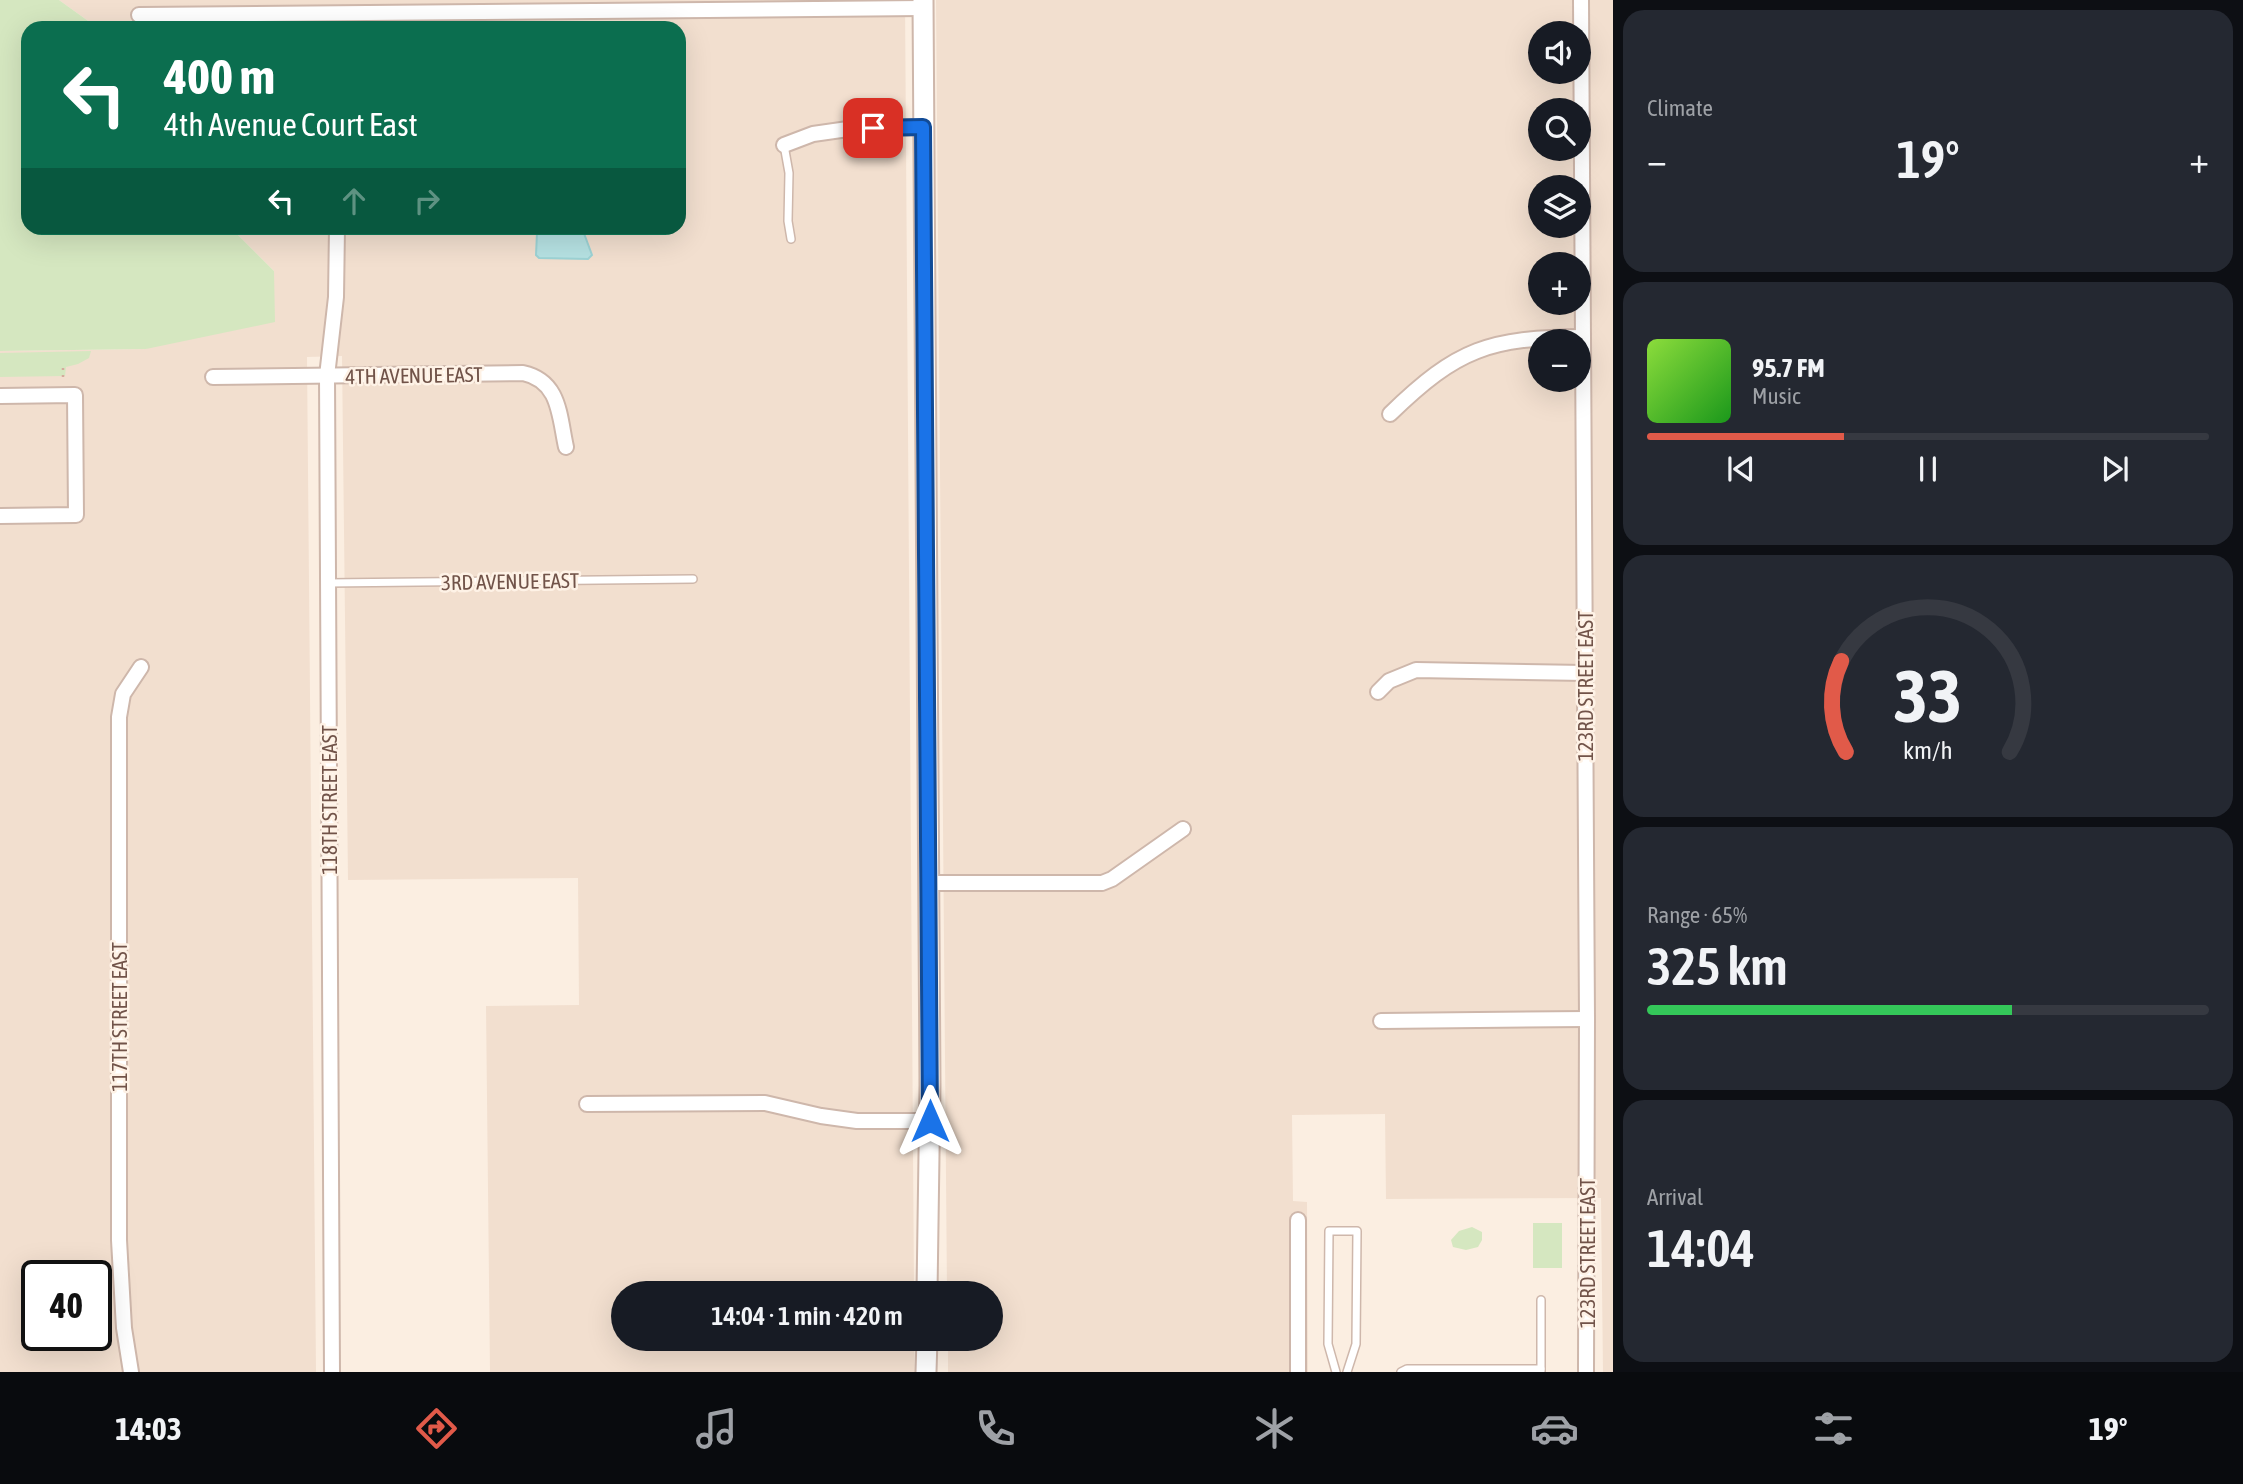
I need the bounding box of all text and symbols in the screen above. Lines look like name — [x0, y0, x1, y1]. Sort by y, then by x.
map controls — [1528, 21, 1591, 392]
button: sound — [1528, 21, 1591, 84]
text: 400 m — [164, 48, 275, 104]
icon: left — [49, 49, 140, 140]
text: Climate — [1647, 95, 1713, 121]
pin — [843, 98, 903, 158]
button: search — [1528, 98, 1591, 161]
text: 4th Avenue Court East — [164, 106, 418, 143]
icon: arrive — [854, 109, 892, 147]
text: 19° — [1896, 129, 1960, 189]
text: − — [1647, 138, 1667, 181]
text: + — [2189, 138, 2209, 181]
button: layers — [1528, 175, 1591, 238]
icon: left — [262, 182, 300, 220]
icon: ahead — [335, 182, 373, 220]
icon: right — [408, 182, 446, 220]
button: + — [1528, 252, 1591, 315]
button: − — [1528, 329, 1591, 392]
text: 95.7 FM — [1752, 353, 1825, 383]
street label: 4TH AVENUE EAST — [345, 362, 483, 388]
text: Music — [1752, 383, 1800, 409]
icon: previous — [1722, 450, 1760, 488]
icon: pause — [1909, 450, 1947, 488]
icon: next — [2096, 450, 2134, 488]
street label: 3RD AVENUE EAST — [441, 568, 579, 594]
street label: 123RD STREET EAST — [1573, 611, 1597, 761]
text: 33 — [1894, 654, 1962, 737]
street label: 118TH STREET EAST — [317, 725, 341, 875]
text: km/h — [1903, 736, 1953, 764]
text: Range · 65% — [1647, 902, 1747, 928]
text: 325 km — [1647, 936, 1788, 996]
street label: 117TH STREET EAST — [107, 942, 131, 1092]
position arrow — [893, 1084, 967, 1158]
street label: 123RD STREET EAST — [1575, 1178, 1599, 1328]
text: Arrival — [1647, 1184, 1703, 1210]
text: 14:04 — [1647, 1218, 1755, 1278]
speed limit sign: 40 — [21, 1260, 112, 1351]
text: 14:04 · 1 min · 420 m — [711, 1301, 903, 1331]
icon: directions — [412, 1404, 461, 1453]
icon: music — [692, 1404, 741, 1453]
icon: phone — [971, 1404, 1020, 1453]
icon: climate — [1250, 1404, 1299, 1453]
icon: car — [1530, 1404, 1579, 1453]
icon: filters — [1809, 1404, 1858, 1453]
text: 14:03 — [115, 1410, 182, 1447]
text: 19° — [2089, 1410, 2128, 1447]

